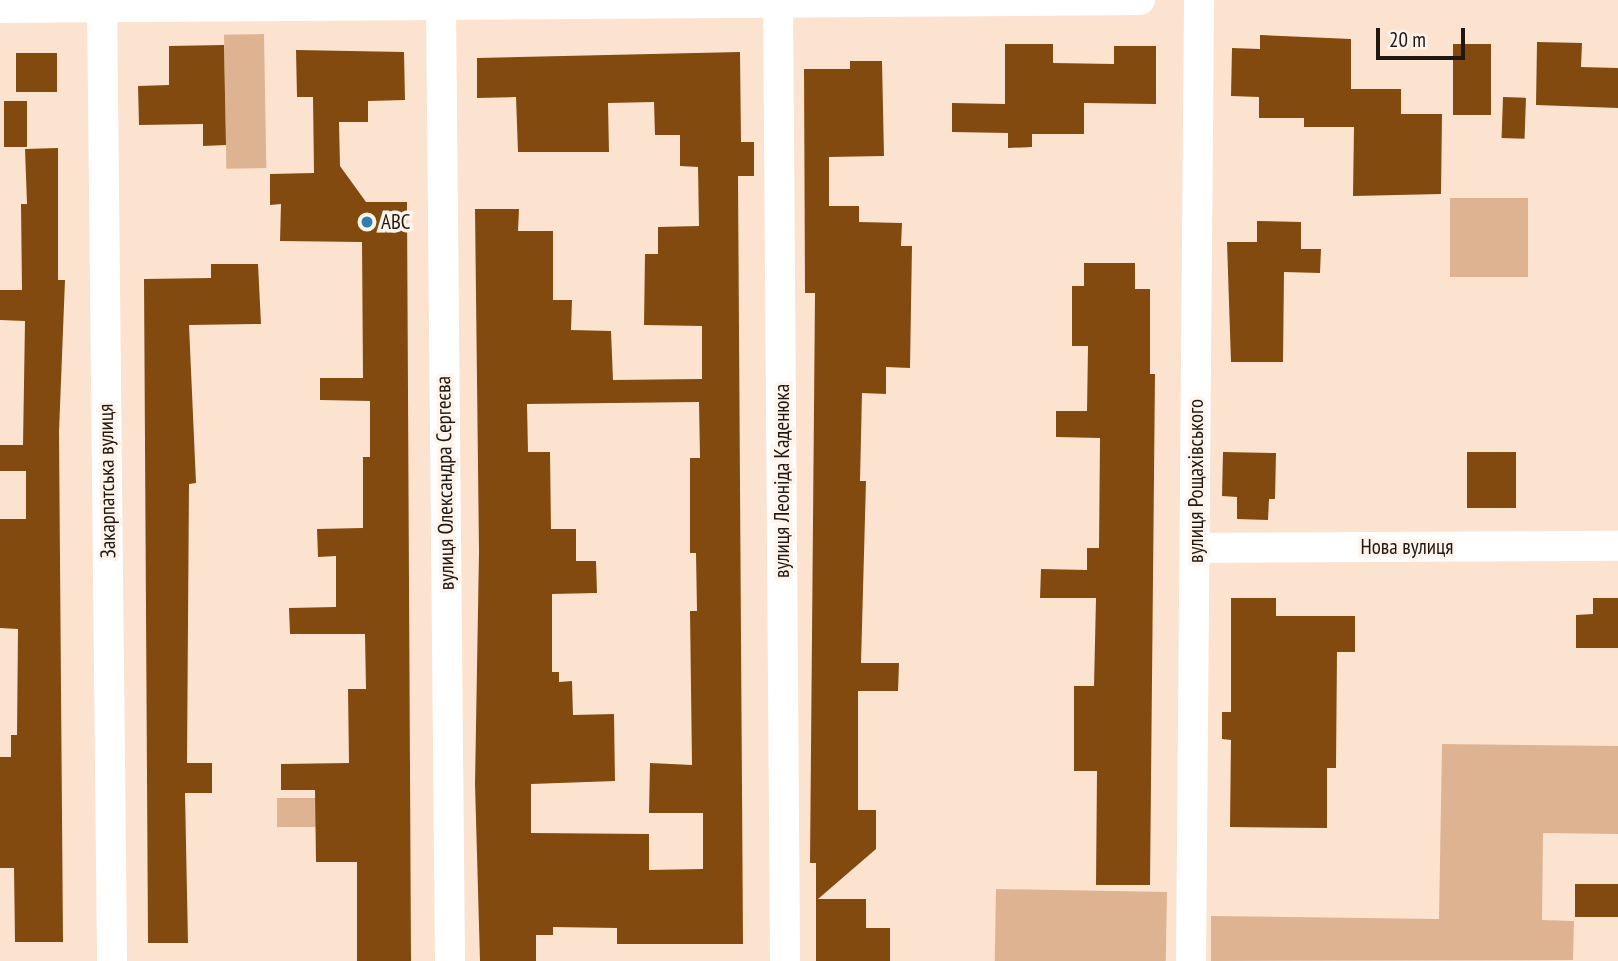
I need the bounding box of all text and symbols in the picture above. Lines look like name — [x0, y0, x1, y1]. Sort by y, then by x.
scale bar — [1380, 14, 1469, 58]
text: 20 m — [1389, 26, 1426, 53]
place label: ABC — [381, 209, 410, 235]
marker: ABC — [359, 214, 375, 230]
street label: вулиця Олександра Сергеєва — [431, 376, 459, 590]
street label: вулиця Леоніда Каденюка — [769, 384, 795, 578]
street label: вулиця Рощахівського — [1183, 399, 1209, 563]
street label: Закарпатська вулиця — [93, 403, 121, 559]
street label: Нова вулиця — [1361, 534, 1453, 560]

